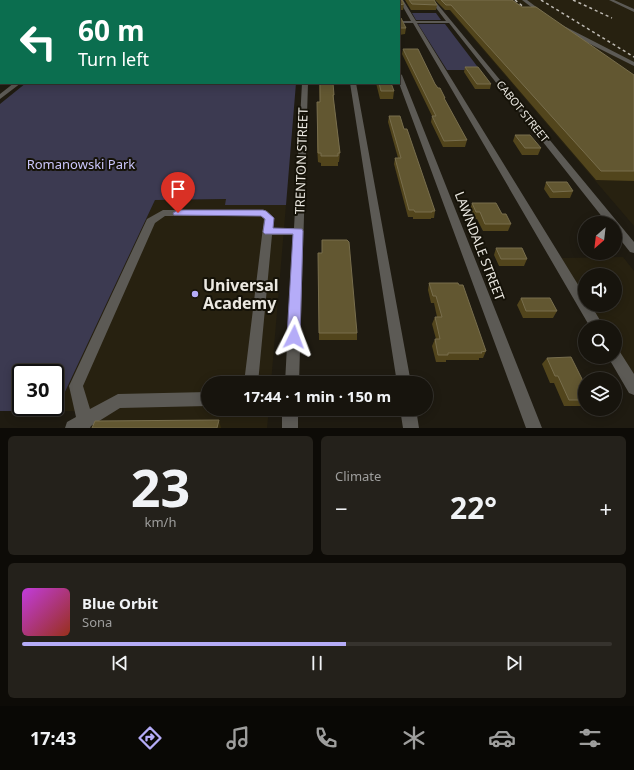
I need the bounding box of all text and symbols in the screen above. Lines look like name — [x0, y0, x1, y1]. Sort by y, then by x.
text: 60 m — [78, 11, 145, 49]
icon: left — [12, 16, 64, 68]
text: Turn left — [78, 47, 149, 71]
street label: CABOT STREET — [493, 77, 553, 145]
street label: TRENTON STREET — [290, 106, 312, 215]
park label: Romanowski Park — [27, 155, 135, 173]
pin — [161, 172, 195, 213]
icon: arrive — [167, 178, 189, 200]
street label: LAWNDALE STREET — [451, 189, 509, 304]
north arrow — [578, 216, 622, 260]
map controls — [578, 216, 622, 416]
button: sound — [578, 268, 622, 312]
place label: Universal Academy — [203, 274, 279, 314]
marker: Universal Academy — [190, 289, 200, 299]
position arrow — [273, 316, 315, 358]
button: search — [578, 320, 622, 364]
speed limit sign: 30 — [12, 364, 64, 416]
button: layers — [578, 372, 622, 416]
text: 17:44 · 1 min · 150 m — [243, 386, 391, 406]
text: 23 — [131, 451, 190, 522]
text: Climate — [335, 467, 381, 485]
text: 22° — [450, 487, 497, 528]
text: − — [335, 493, 348, 523]
text: + — [599, 493, 612, 523]
text: km/h — [145, 513, 176, 531]
text: Blue Orbit — [82, 593, 158, 613]
text: Sona — [82, 613, 112, 631]
icon: previous — [109, 652, 131, 674]
icon: pause — [306, 652, 328, 674]
icon: next — [503, 652, 525, 674]
icon: directions — [136, 724, 164, 752]
icon: music — [224, 724, 252, 752]
icon: phone — [312, 724, 340, 752]
icon: climate — [400, 724, 428, 752]
icon: car — [488, 724, 516, 752]
icon: filters — [576, 724, 604, 752]
text: 17:43 — [30, 726, 76, 750]

